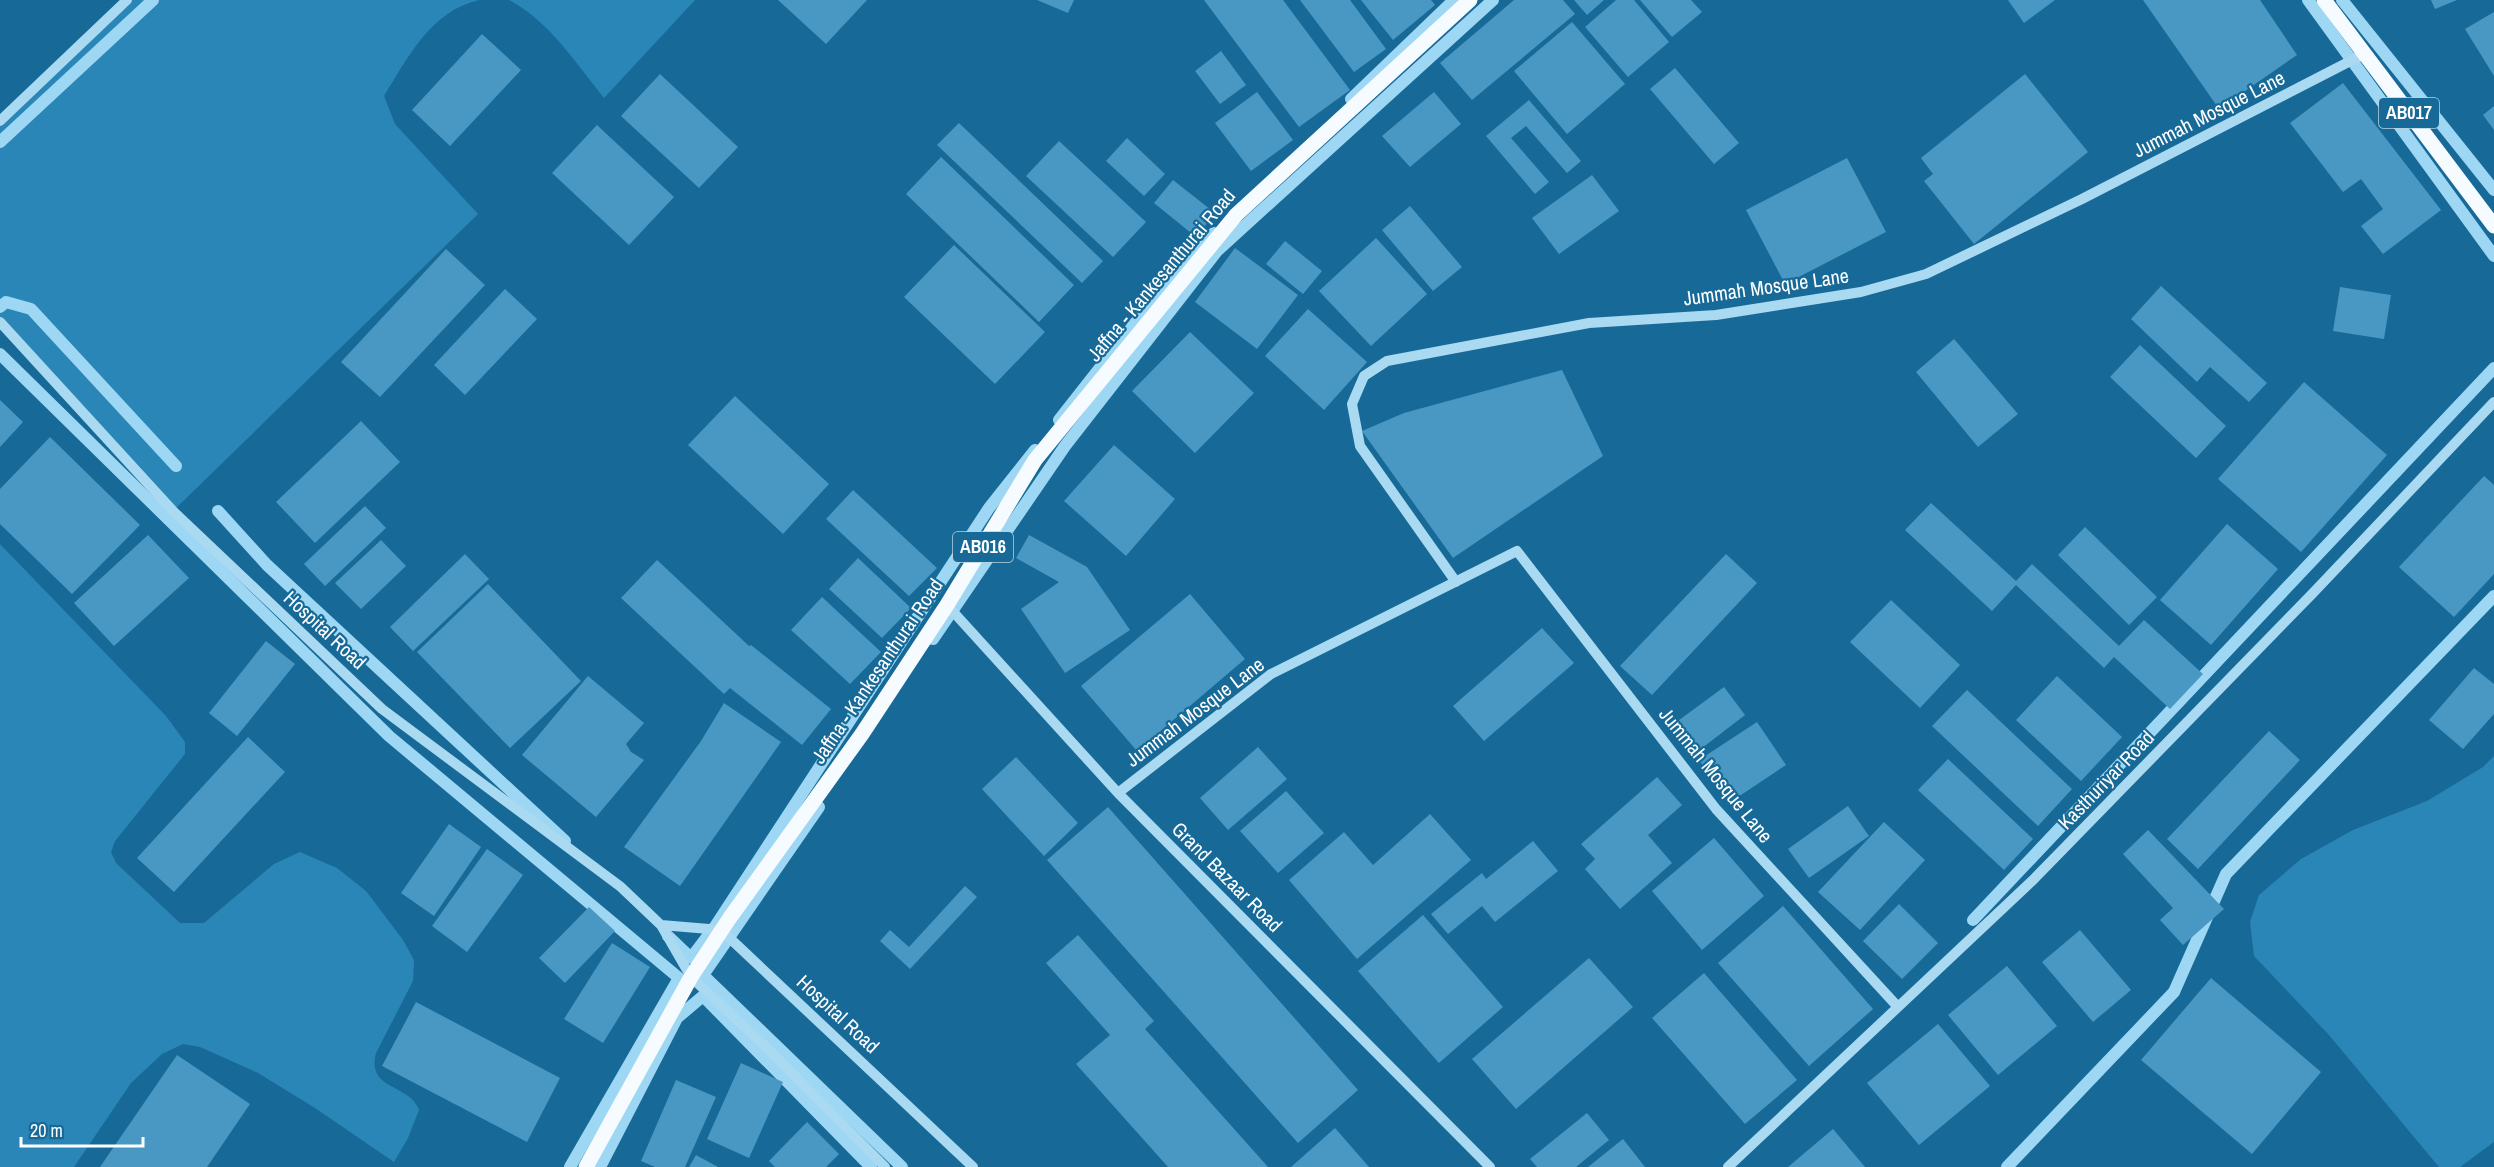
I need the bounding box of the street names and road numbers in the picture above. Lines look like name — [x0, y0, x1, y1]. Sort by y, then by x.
street label: Jummah Mosque Lane — [2128, 64, 2289, 163]
road number: AB017 — [2379, 98, 2439, 128]
street label: Jaffna - Kankesanthurai Road — [1080, 183, 1241, 367]
street label: Jummah Mosque Lane — [1681, 262, 1850, 311]
road number: AB016 — [953, 532, 1013, 562]
street label: Jaffna - Kankesanthurai Road — [805, 573, 949, 768]
street label: Hospital Road — [278, 584, 373, 675]
street label: Jummah Mosque Lane — [1120, 651, 1269, 773]
street label: Jummah Mosque Lane — [1653, 701, 1779, 848]
street label: Kasthuriyar Road — [2052, 724, 2160, 835]
street label: Grand Bazaar Road — [1166, 816, 1288, 938]
street label: Hospital Road — [791, 968, 886, 1059]

